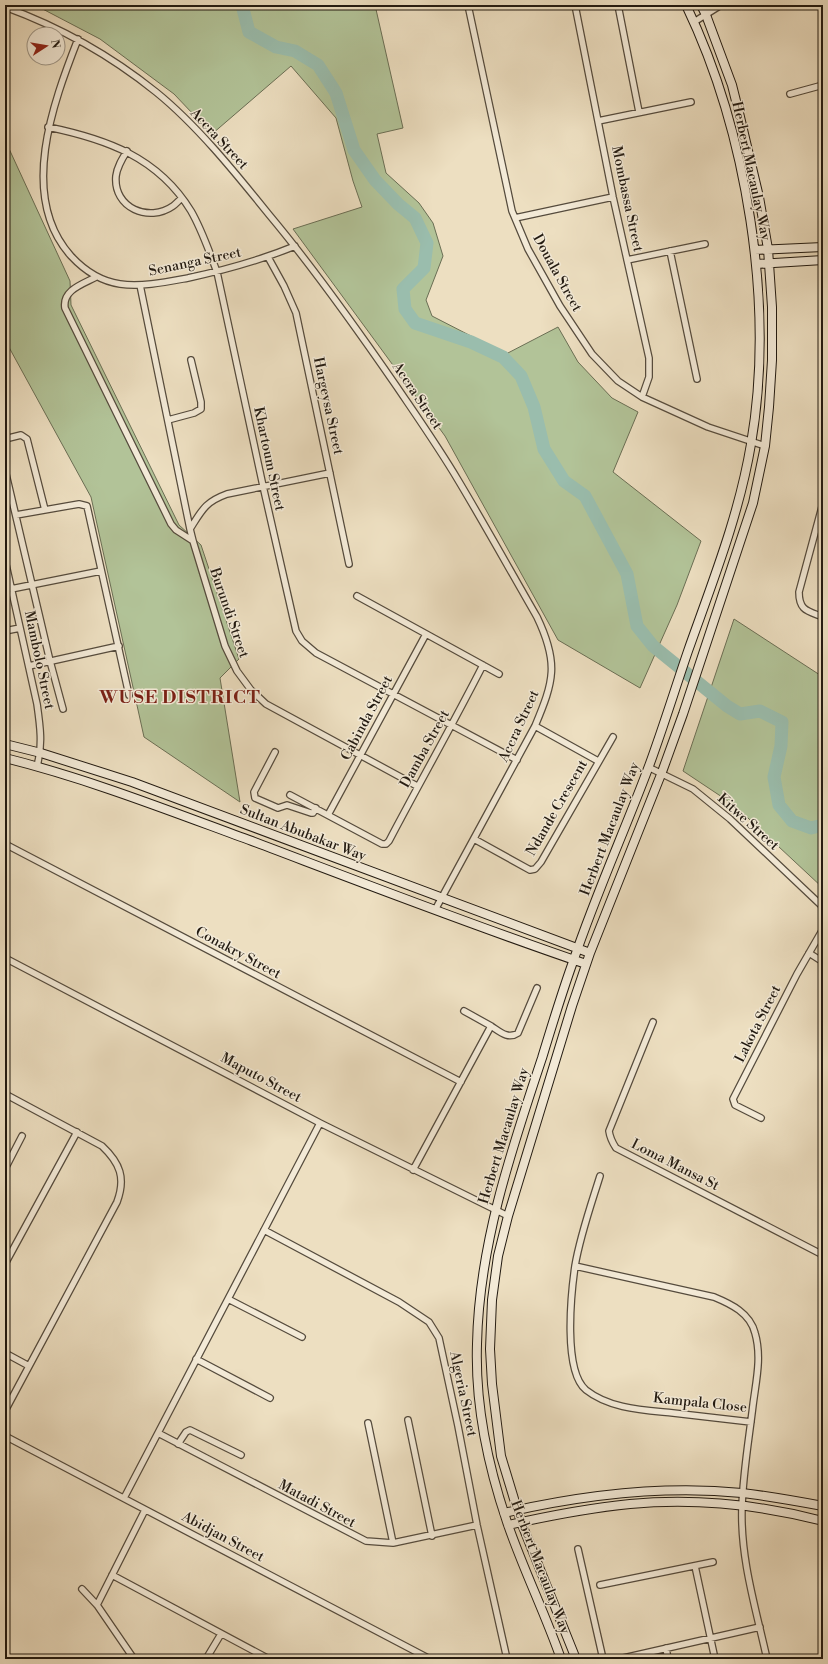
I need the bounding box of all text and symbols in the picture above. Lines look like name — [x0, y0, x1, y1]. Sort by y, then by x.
north arrow — [26, 26, 66, 66]
text: N — [47, 38, 63, 50]
street label: Herbert Macaulay Way — [727, 100, 775, 242]
street label: Accra Street — [185, 104, 252, 173]
street label: Mombassa Street — [607, 144, 647, 254]
street label: Douala Street — [528, 231, 586, 315]
street label: Senanga Street — [147, 243, 243, 281]
street label: Hargeysa Street — [309, 356, 347, 456]
street label: Accra Street — [387, 358, 446, 433]
street label: Khartoum Street — [249, 405, 289, 513]
street label: Burundi Street — [205, 565, 253, 660]
street label: Mambolo Street — [20, 609, 58, 711]
street label: Cabinda Street — [337, 672, 397, 764]
district label: WUSE DISTRICT — [98, 686, 261, 709]
street label: Accra Street — [494, 687, 544, 766]
street label: Damba Street — [396, 707, 454, 791]
street label: Ndande Crescent — [522, 757, 592, 859]
street label: Herbert Macaulay Way — [576, 760, 644, 898]
street label: Kitwe Street — [713, 790, 783, 855]
street label: Sultan Abubakar Way — [238, 801, 369, 865]
street label: Conakry Street — [192, 923, 284, 983]
street label: Lakota Street — [731, 982, 785, 1066]
street label: Maputo Street — [217, 1049, 305, 1107]
street label: Herbert Macaulay Way — [475, 1066, 533, 1206]
street label: Loma Mansa St — [628, 1135, 722, 1195]
street label: Algeria Street — [445, 1349, 481, 1438]
street label: Kampala Close — [652, 1389, 748, 1417]
street label: Matadi Street — [275, 1476, 359, 1532]
street label: Herbert Macaulay Way — [506, 1498, 574, 1636]
street label: Abidjan Street — [178, 1507, 267, 1566]

